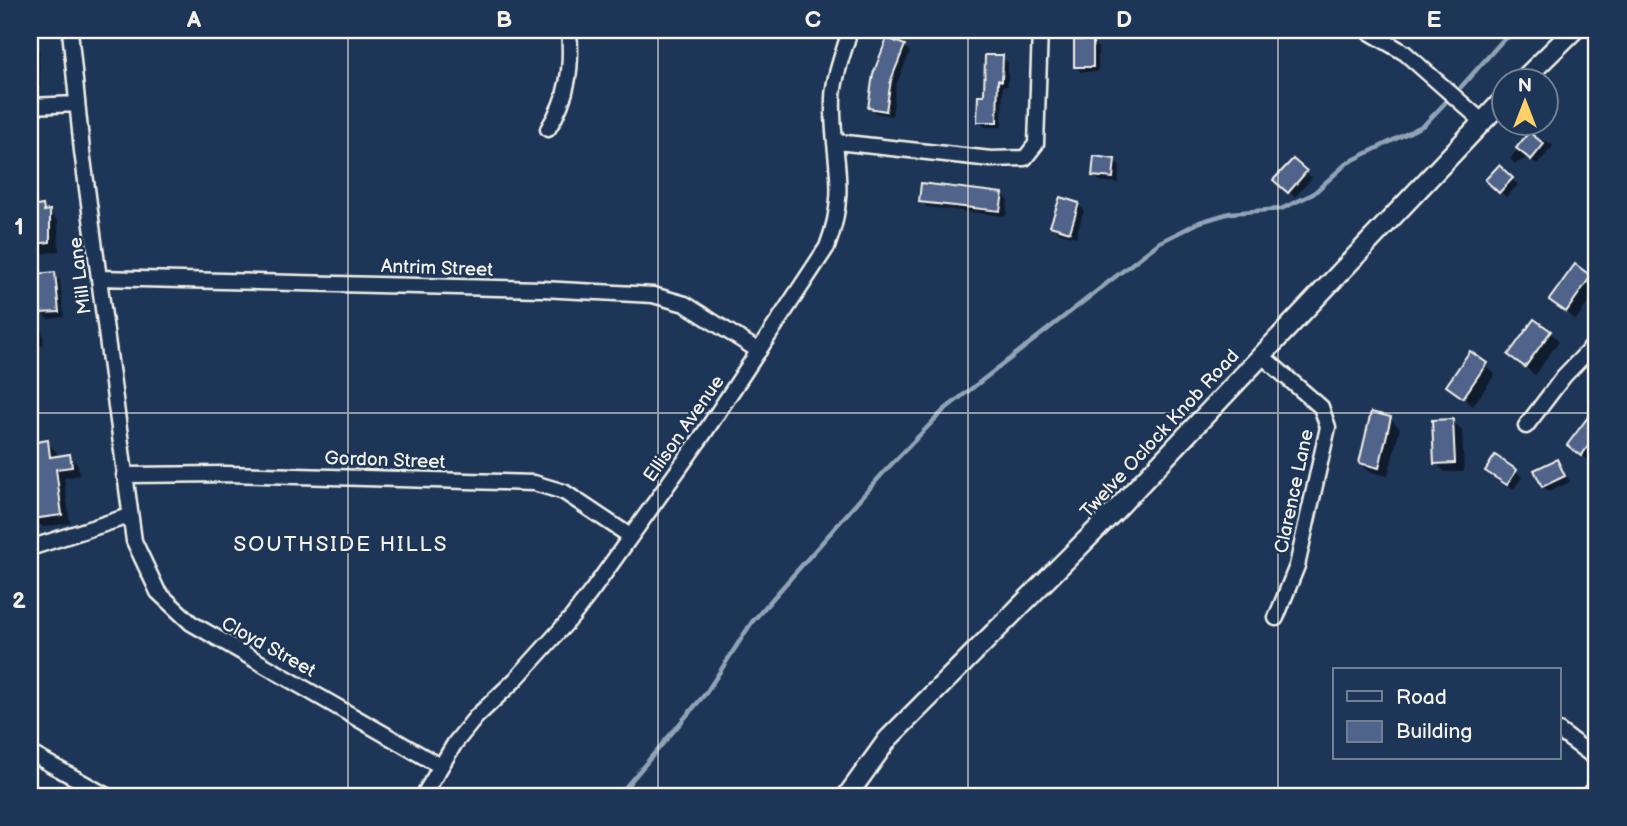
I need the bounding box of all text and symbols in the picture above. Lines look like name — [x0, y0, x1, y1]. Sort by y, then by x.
text: A — [186, 6, 202, 34]
text: B — [496, 6, 512, 34]
text: C — [805, 6, 821, 34]
text: D — [1116, 6, 1132, 34]
text: E — [1427, 6, 1442, 34]
north arrow — [1490, 66, 1560, 136]
text: N — [1518, 75, 1532, 98]
text: 1 — [14, 213, 24, 241]
street label: Mill Lane — [64, 236, 97, 316]
street label: Antrim Street — [381, 255, 494, 282]
street label: Twelve Oclock Knob Road — [1076, 345, 1244, 523]
street label: Ellison Avenue — [639, 371, 730, 487]
street label: Clarence Lane — [1270, 427, 1319, 556]
street label: Gordon Street — [324, 447, 446, 474]
district label: SOUTHSIDE HILLS — [234, 532, 448, 557]
text: 2 — [12, 587, 26, 615]
street label: Cloyd Street — [217, 612, 319, 683]
legend — [1333, 668, 1560, 760]
text: Road — [1396, 685, 1447, 710]
text: Building — [1396, 719, 1472, 744]

